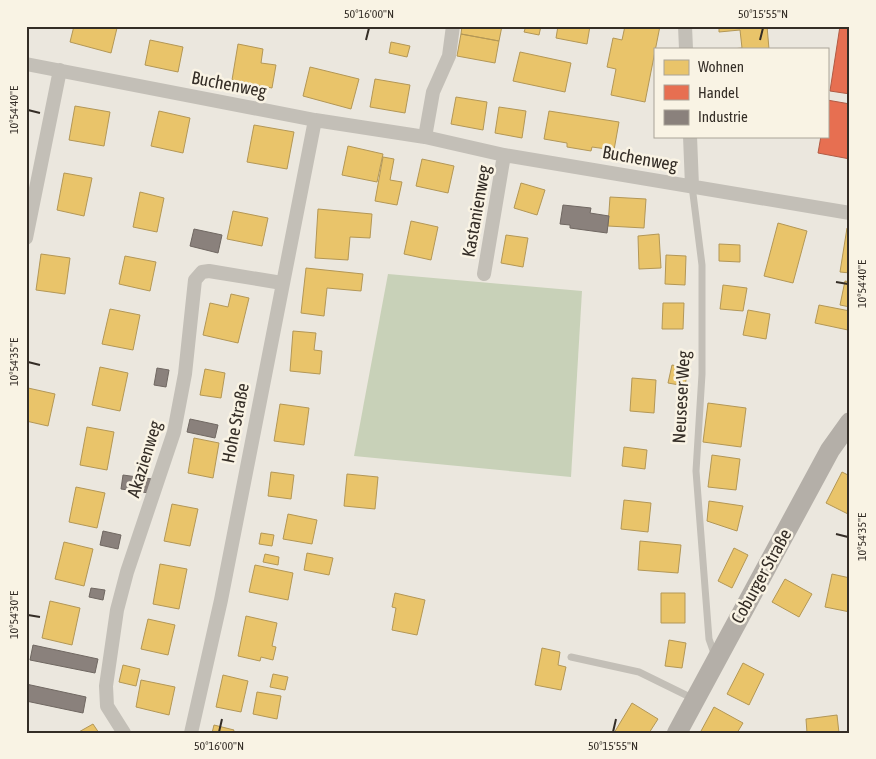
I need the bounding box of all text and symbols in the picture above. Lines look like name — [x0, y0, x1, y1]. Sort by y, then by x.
text: 50°16'00"N — [344, 7, 394, 21]
text: 50°15'55"N — [738, 7, 788, 21]
legend — [654, 48, 828, 138]
text: Wohnen — [698, 58, 744, 75]
street label: Buchenweg — [190, 66, 269, 102]
text: Handel — [698, 84, 739, 101]
text: 10°54'40"E — [7, 86, 21, 134]
text: Industrie — [698, 108, 748, 125]
street label: Buchenweg — [601, 141, 679, 175]
street label: Kastanienweg — [458, 163, 494, 259]
text: 10°54'40"E — [855, 260, 869, 308]
text: 10°54'35"E — [7, 338, 21, 386]
street label: Neuseser Weg — [668, 350, 694, 444]
street label: Hohe Straße — [217, 381, 253, 465]
street label: Akazienweg — [122, 418, 166, 500]
text: 10°54'35"E — [855, 513, 869, 561]
street label: Coburger Straße — [726, 525, 796, 627]
text: 10°54'30"E — [7, 591, 21, 639]
text: 50°16'00"N — [194, 739, 244, 753]
text: 50°15'55"N — [588, 739, 638, 753]

